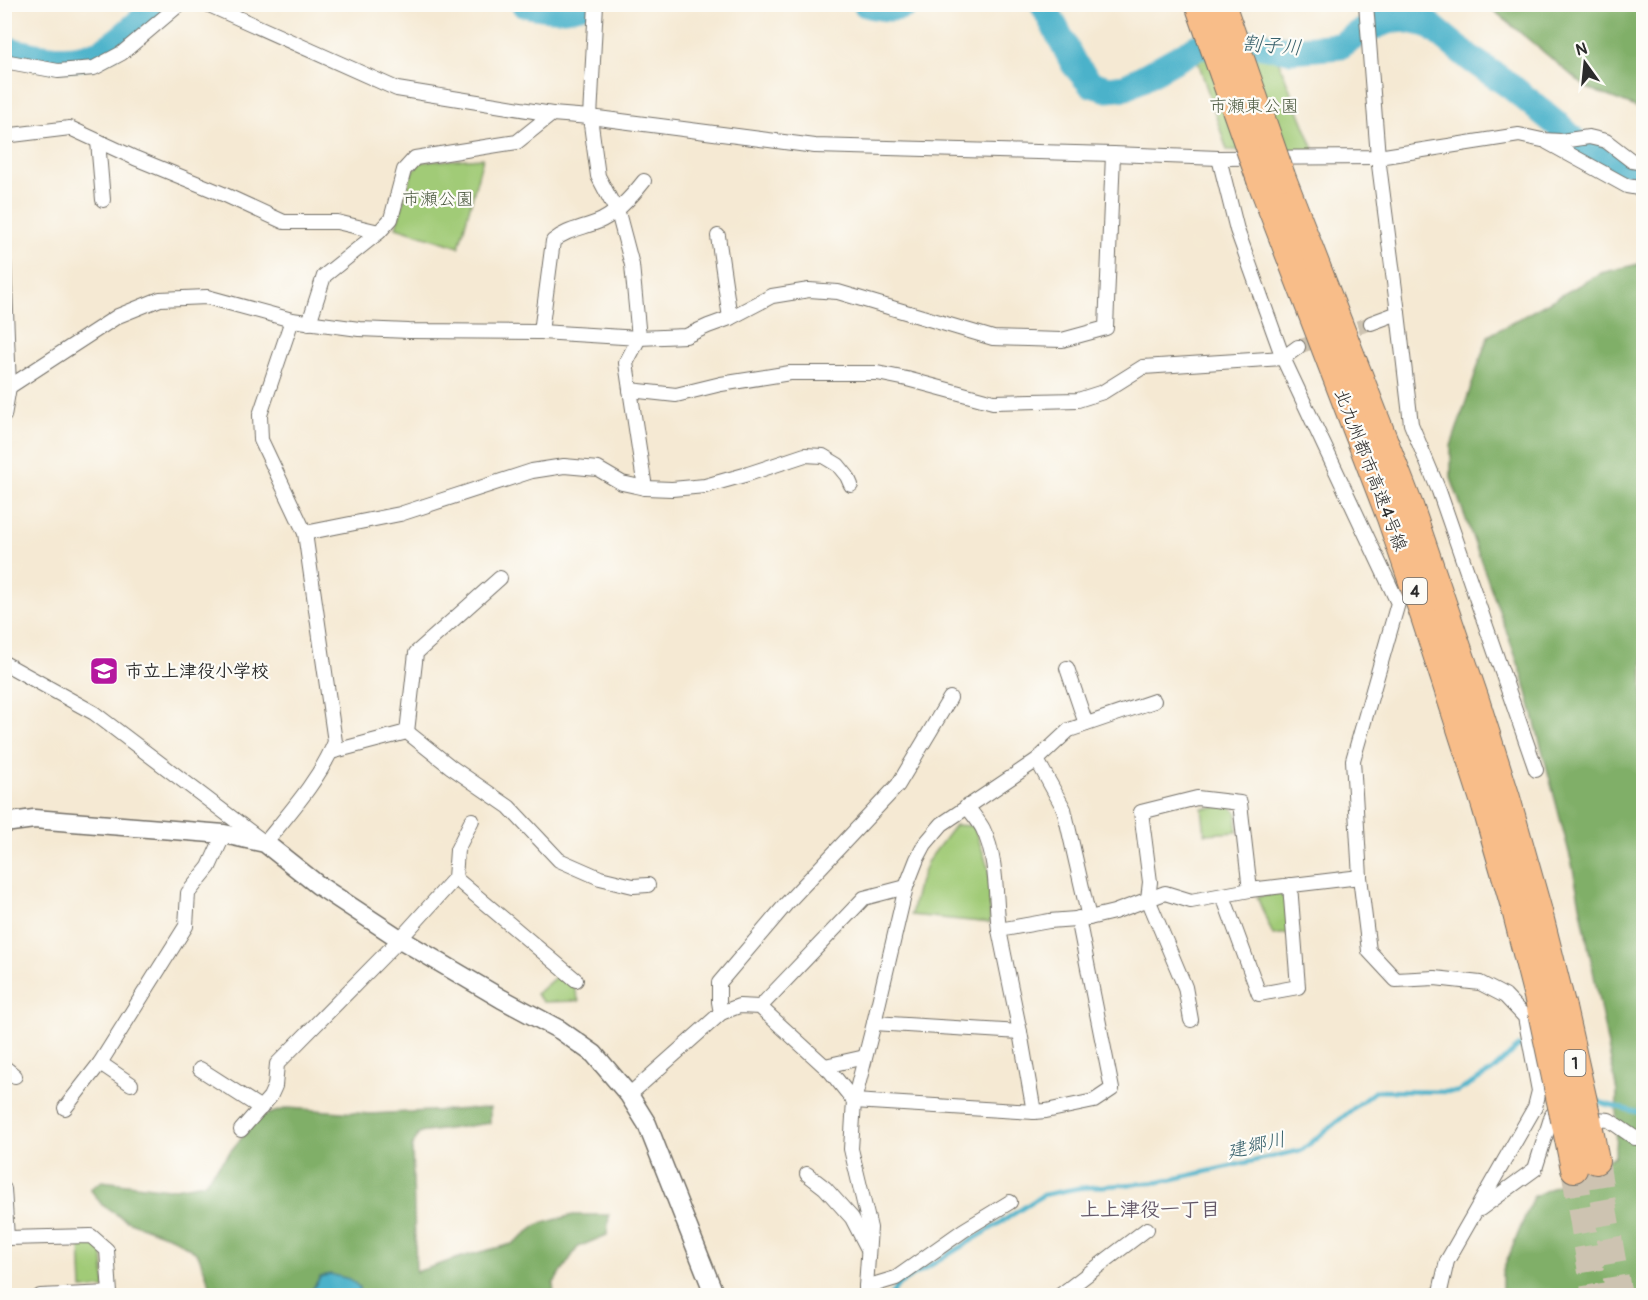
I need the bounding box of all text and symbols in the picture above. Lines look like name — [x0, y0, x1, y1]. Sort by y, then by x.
water label: 割子川 — [1241, 30, 1303, 61]
north arrow — [1555, 33, 1615, 93]
text: N — [1574, 38, 1589, 61]
park label: 市瀬東公園 — [1209, 95, 1299, 118]
park label: 市瀬公園 — [402, 188, 474, 211]
street label: 北九州都市高速4号線 — [1329, 386, 1412, 555]
road number: 4 — [1403, 578, 1427, 604]
school or university icon: 市立上津役小学校 — [88, 655, 120, 687]
place label: 市立上津役小学校 — [125, 660, 269, 683]
road number: 1 — [1564, 1050, 1586, 1076]
water label: 建郷川 — [1224, 1127, 1288, 1164]
district label: 上上津役一丁目 — [1080, 1197, 1220, 1222]

